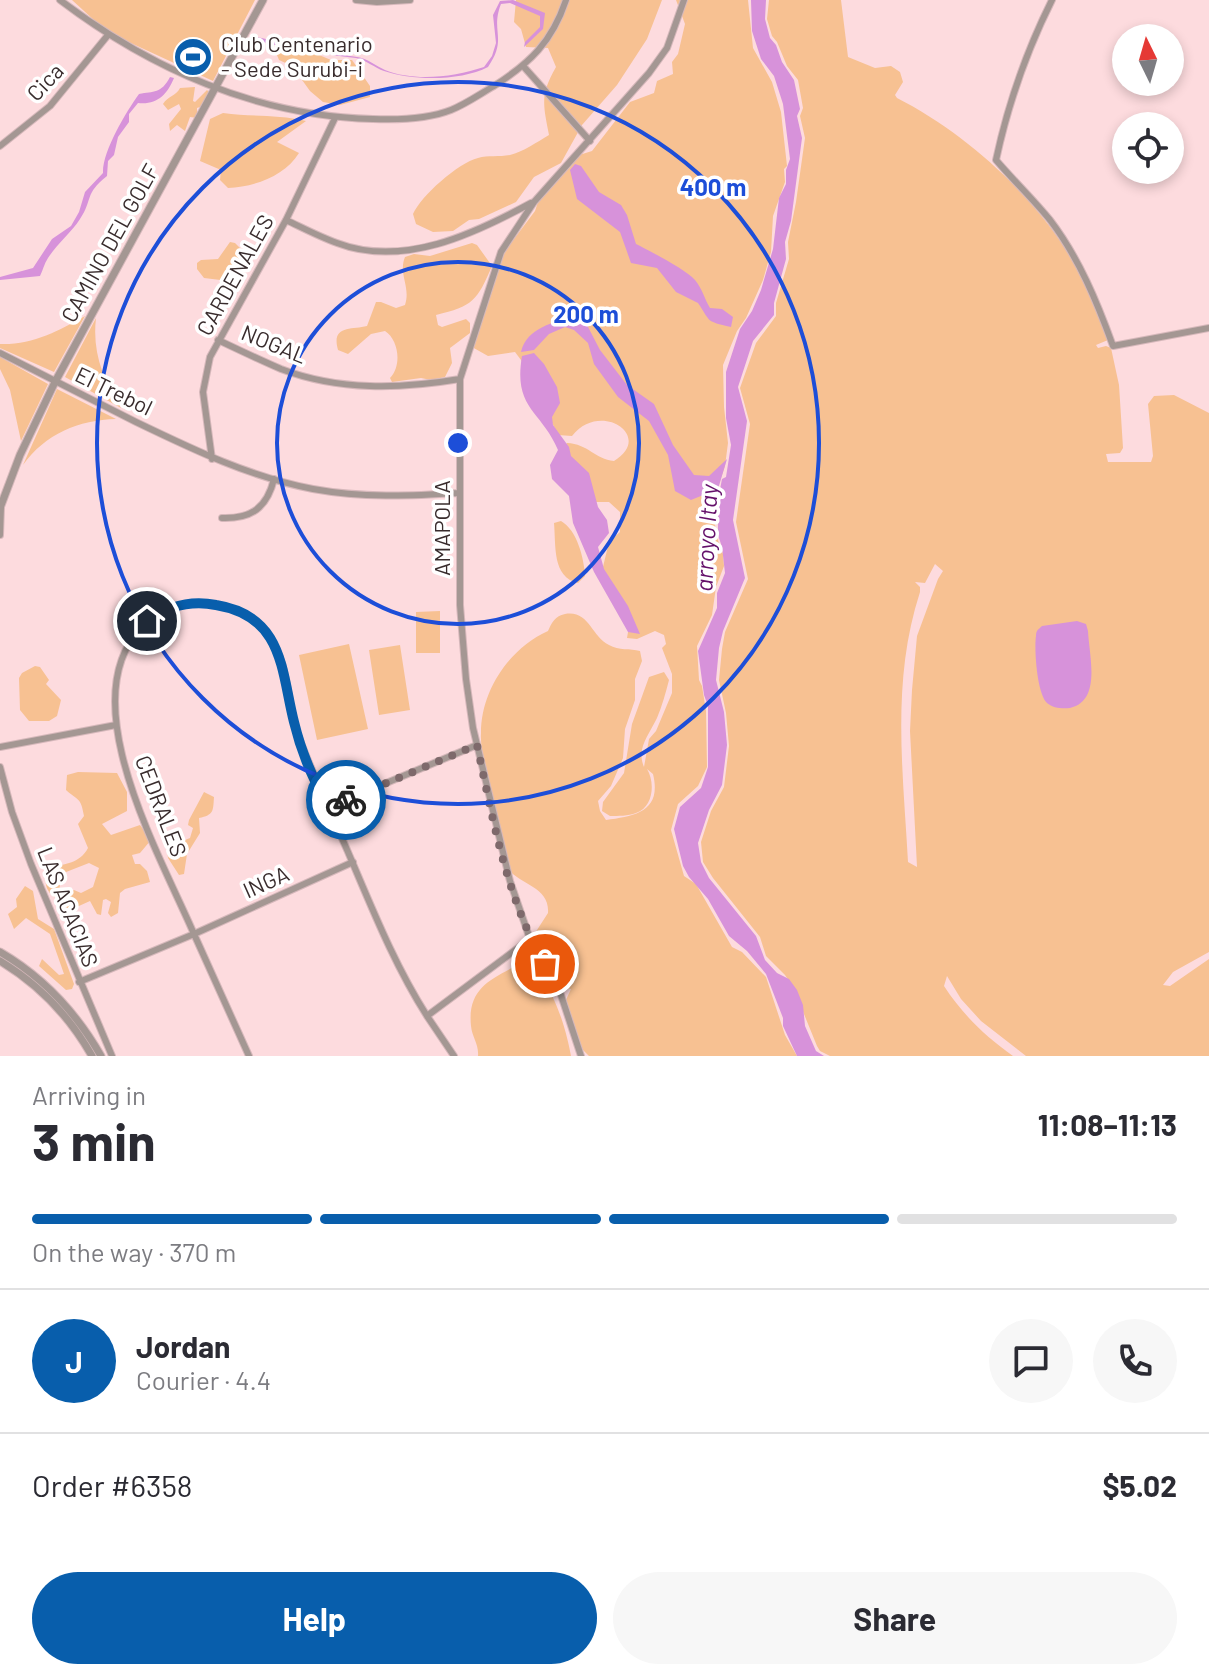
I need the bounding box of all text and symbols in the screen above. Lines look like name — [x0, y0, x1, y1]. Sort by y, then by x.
north arrow — [1112, 24, 1184, 96]
map controls — [1112, 24, 1184, 184]
place label: Club Centenario - Sede Surubi-i — [221, 30, 373, 81]
sports icon: Club Centenario - Sede Surubi-i — [172, 36, 214, 78]
street label: Cica — [21, 57, 68, 105]
button: locate — [1112, 112, 1184, 184]
street label: CAMINO DEL GOLF — [55, 158, 164, 326]
text: 400 m — [680, 172, 746, 201]
street label: CARDENALES — [190, 210, 278, 339]
text: 200 m — [553, 299, 619, 328]
street label: NOGAL — [238, 318, 311, 368]
street label: El Trebol — [72, 360, 157, 420]
centre of rings — [444, 429, 472, 457]
street label: AMAPOLA — [428, 480, 454, 576]
water label: arroyo Itay — [688, 482, 723, 592]
pin — [113, 587, 181, 655]
icon: home — [125, 599, 169, 643]
street label: CEDRALES — [131, 751, 193, 860]
courier — [306, 760, 386, 840]
icon: bike — [324, 778, 368, 822]
street label: LAS ACACIAS — [33, 843, 105, 970]
street label: INGA — [239, 860, 293, 903]
pin — [511, 930, 579, 998]
icon: bag — [523, 942, 567, 986]
text: Arriving in — [32, 1079, 146, 1110]
text: 11:08–11:13 — [1038, 1106, 1177, 1142]
text: 3 min — [32, 1109, 156, 1171]
text: On the way · 370 m — [32, 1236, 236, 1267]
button: chat — [989, 1319, 1073, 1403]
button: phone — [1093, 1319, 1177, 1403]
text: Jordan — [136, 1328, 231, 1364]
text: J — [65, 1343, 83, 1379]
text: Courier · 4.4 — [136, 1364, 271, 1395]
text: Order #6358 — [32, 1467, 192, 1503]
text: $5.02 — [1102, 1467, 1177, 1503]
button: Help — [32, 1572, 597, 1664]
button: Share — [613, 1572, 1177, 1664]

